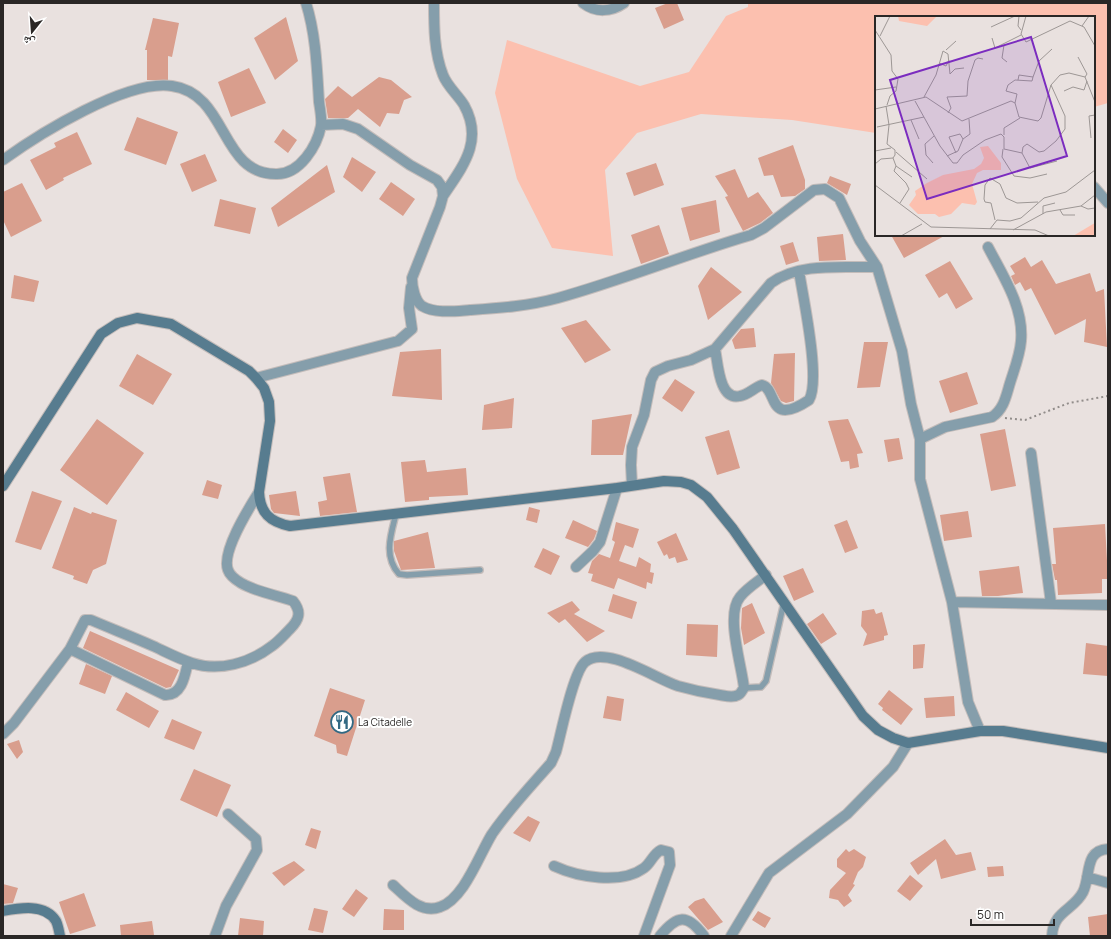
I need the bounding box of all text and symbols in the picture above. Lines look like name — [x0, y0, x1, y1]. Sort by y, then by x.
north arrow — [12, 12, 52, 52]
inset map — [875, 16, 1095, 236]
text: ش — [21, 32, 37, 51]
restaurant icon: La Citadelle — [329, 709, 355, 735]
place label: La Citadelle — [358, 715, 412, 729]
scale bar — [971, 901, 1054, 927]
text: 50 m — [977, 906, 1004, 923]

